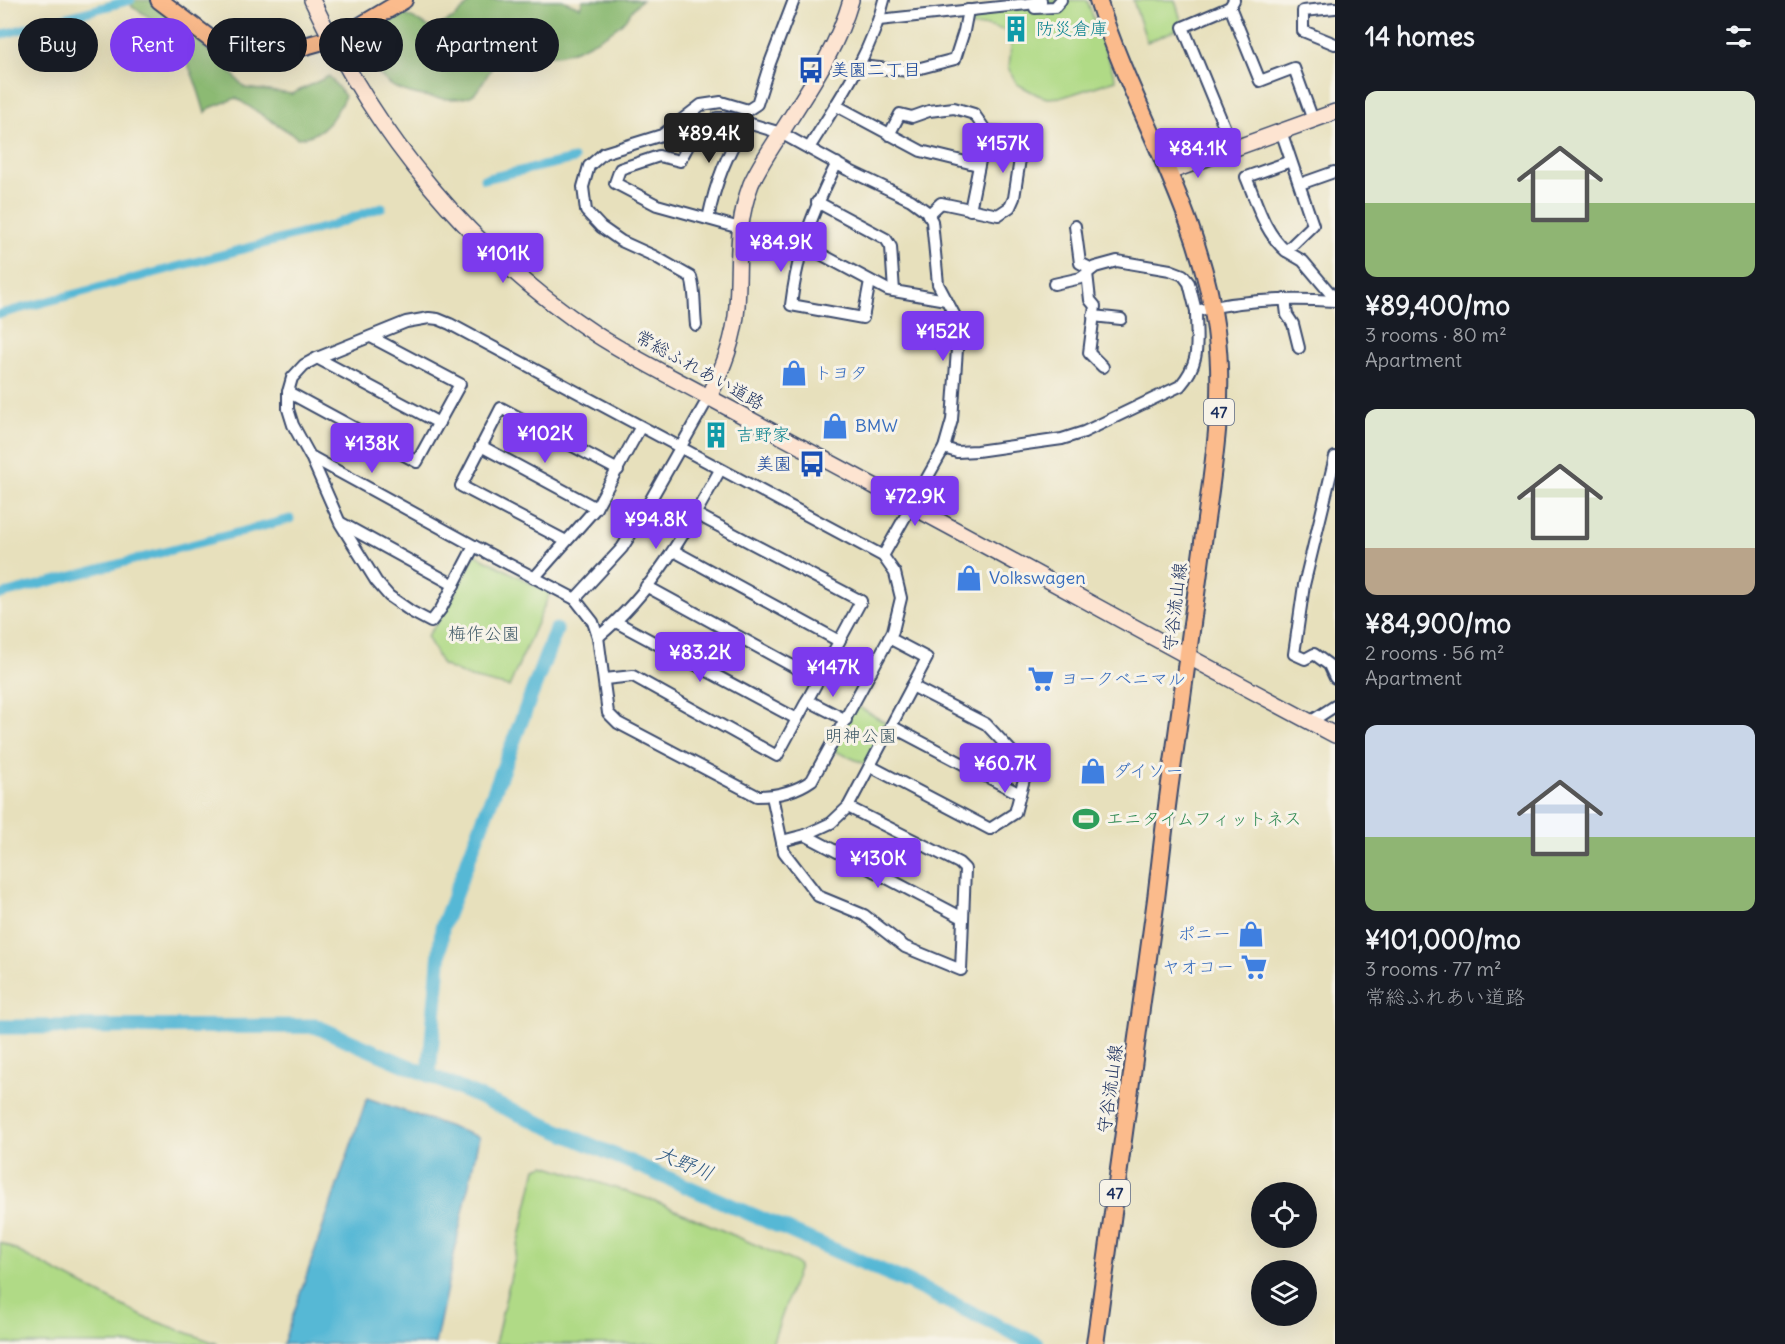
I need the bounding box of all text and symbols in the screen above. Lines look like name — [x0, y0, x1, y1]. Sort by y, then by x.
building icon: 防災倉庫 — [1001, 14, 1031, 44]
place label: 防災倉庫 — [1036, 17, 1108, 40]
chip: Buy — [18, 18, 98, 72]
chip: Rent — [110, 18, 195, 72]
chip: Filters — [207, 18, 307, 72]
chip: New — [319, 18, 403, 72]
chip: Apartment — [415, 18, 559, 72]
text: 14 homes — [1365, 20, 1475, 53]
icon: filters — [1722, 20, 1755, 53]
bus stop icon: 美園二丁目 — [796, 55, 826, 85]
place label: 美園二丁目 — [831, 58, 921, 81]
pin: ¥89.4K — [660, 113, 758, 164]
text: ¥89.4K — [678, 120, 740, 145]
pin: ¥157K — [961, 123, 1045, 174]
pin: ¥84.1K — [1149, 128, 1247, 179]
text: ¥157K — [976, 130, 1030, 155]
icon: home — [1506, 130, 1614, 238]
text: ¥84.1K — [1169, 135, 1227, 160]
pin: ¥84.9K — [732, 222, 830, 273]
text: ¥84.9K — [750, 229, 812, 254]
pin: ¥101K — [461, 233, 545, 284]
text: ¥101K — [476, 240, 530, 265]
text: ¥89,400/mo — [1365, 289, 1510, 322]
pin: ¥152K — [901, 311, 985, 362]
text: ¥152K — [916, 318, 970, 343]
text: 3 rooms · 80 m² — [1365, 322, 1507, 347]
street label: 常総ふれあい道路 — [632, 325, 769, 415]
text: Apartment — [1365, 347, 1462, 372]
shop icon: トヨタ — [779, 358, 809, 388]
place label: トヨタ — [814, 361, 868, 384]
road number: 47 — [1204, 399, 1234, 425]
shop icon: BMW — [820, 411, 850, 441]
pin: ¥102K — [503, 413, 587, 464]
place label: BMW — [855, 414, 898, 437]
text: ¥102K — [517, 420, 573, 445]
building icon: 吉野家 — [701, 420, 731, 450]
pin: ¥138K — [330, 423, 414, 474]
place label: 吉野家 — [736, 423, 790, 446]
text: ¥138K — [345, 430, 399, 455]
icon: home — [1506, 448, 1614, 556]
bus stop icon: 美園 — [797, 449, 827, 479]
place label: 美園 — [756, 452, 792, 475]
pin: ¥72.9K — [866, 476, 964, 527]
text: ¥72.9K — [885, 483, 945, 508]
pin: ¥94.8K — [607, 499, 705, 550]
text: ¥94.8K — [625, 506, 687, 531]
street label: 守谷流山線 — [1158, 561, 1191, 653]
shop icon: Volkswagen — [954, 563, 984, 593]
place label: Volkswagen — [989, 566, 1086, 589]
text: ¥84,900/mo — [1365, 607, 1511, 640]
park label: 梅作公園 — [448, 622, 520, 645]
pin: ¥83.2K — [651, 632, 749, 683]
text: ¥83.2K — [669, 639, 731, 664]
text: 2 rooms · 56 m² — [1365, 640, 1505, 665]
pin: ¥147K — [791, 647, 875, 698]
text: ¥147K — [806, 654, 860, 679]
supermarket icon: ヨークベニマル — [1026, 664, 1056, 694]
text: Apartment — [1365, 665, 1462, 690]
place label: ヨークベニマル — [1061, 667, 1186, 690]
park label: 明神公園 — [825, 724, 897, 747]
pin: ¥60.7K — [956, 743, 1054, 794]
text: ¥60.7K — [974, 750, 1036, 775]
shop icon: ダイソー — [1078, 756, 1108, 786]
place label: ダイソー — [1113, 759, 1183, 782]
icon: home — [1506, 764, 1614, 872]
sports icon: エニタイムフィットネス — [1071, 804, 1101, 834]
place label: エニタイムフィットネス — [1106, 807, 1302, 830]
pin: ¥130K — [836, 838, 920, 889]
text: ¥130K — [850, 845, 906, 870]
shop icon: ポニー — [1236, 919, 1266, 949]
place label: ポニー — [1177, 922, 1231, 945]
text: ¥101,000/mo — [1365, 923, 1521, 956]
supermarket icon: ヤオコー — [1239, 952, 1269, 982]
place label: ヤオコー — [1162, 955, 1234, 978]
text: 3 rooms · 77 m² — [1365, 956, 1502, 981]
text: 常総ふれあい道路 — [1365, 984, 1525, 1009]
street label: 守谷流山線 — [1092, 1043, 1127, 1135]
water label: 大野川 — [653, 1139, 718, 1186]
road number: 47 — [1100, 1180, 1130, 1206]
map controls — [1251, 1182, 1317, 1326]
button: locate — [1251, 1182, 1317, 1248]
button: layers — [1251, 1260, 1317, 1326]

